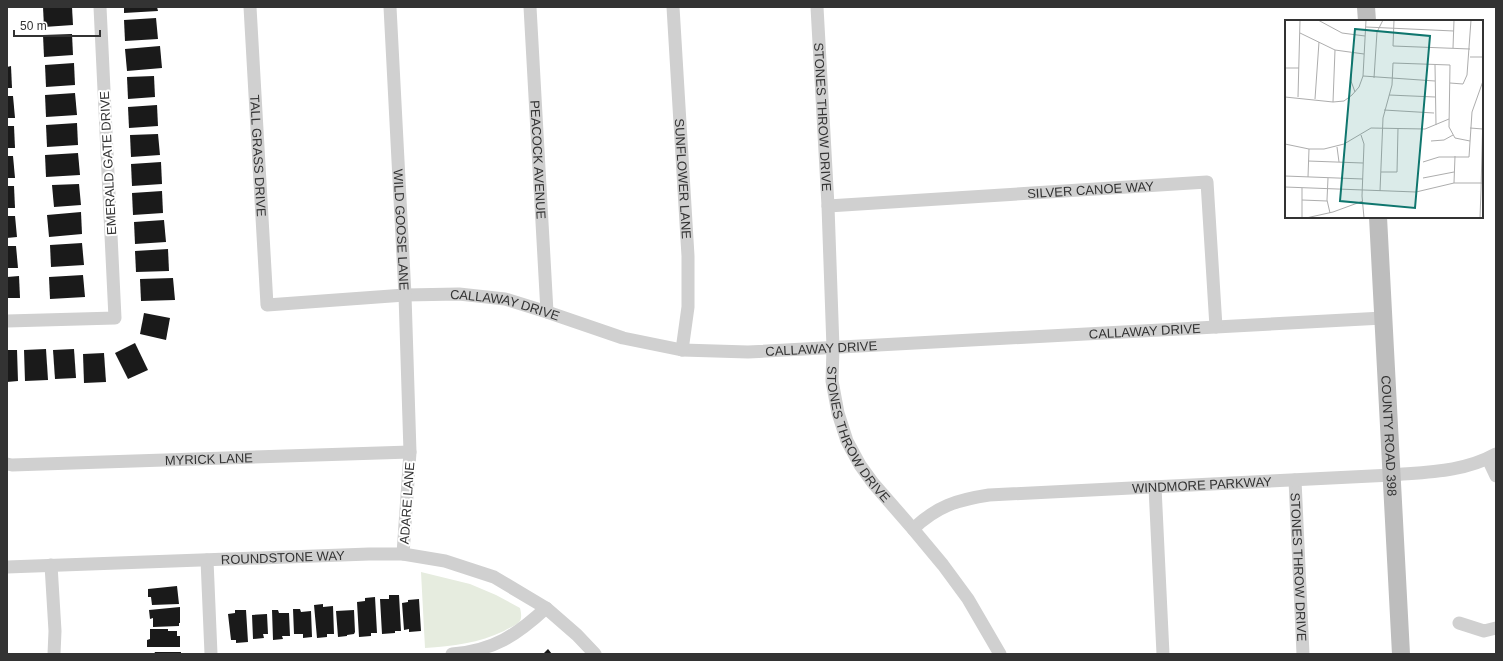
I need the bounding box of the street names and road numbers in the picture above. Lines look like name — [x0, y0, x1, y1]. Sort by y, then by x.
street label: STONES THROW DRIVE — [811, 42, 835, 192]
street label: EMERALD GATE DRIVE — [97, 90, 119, 235]
street label: TALL GRASS DRIVE — [248, 94, 269, 217]
street label: PEACOCK AVENUE — [528, 100, 549, 220]
street label: SUNFLOWER LANE — [672, 118, 694, 240]
street label: WILD GOOSE LANE — [391, 169, 412, 291]
street label: SILVER CANOE WAY — [1027, 178, 1155, 201]
street label: CALLAWAY DRIVE — [450, 286, 562, 323]
street label: CALLAWAY DRIVE — [1088, 320, 1201, 341]
street label: CALLAWAY DRIVE — [765, 338, 878, 359]
street label: STONES THROW DRIVE — [824, 366, 894, 505]
street label: COUNTY ROAD 398 — [1379, 375, 1400, 497]
street label: MYRICK LANE — [164, 450, 253, 468]
street label: ADARE LANE — [397, 461, 417, 545]
street label: WINDMORE PARKWAY — [1132, 473, 1272, 495]
street label: STONES THROW DRIVE — [1288, 492, 1310, 642]
street label: ROUNDSTONE WAY — [221, 547, 345, 567]

